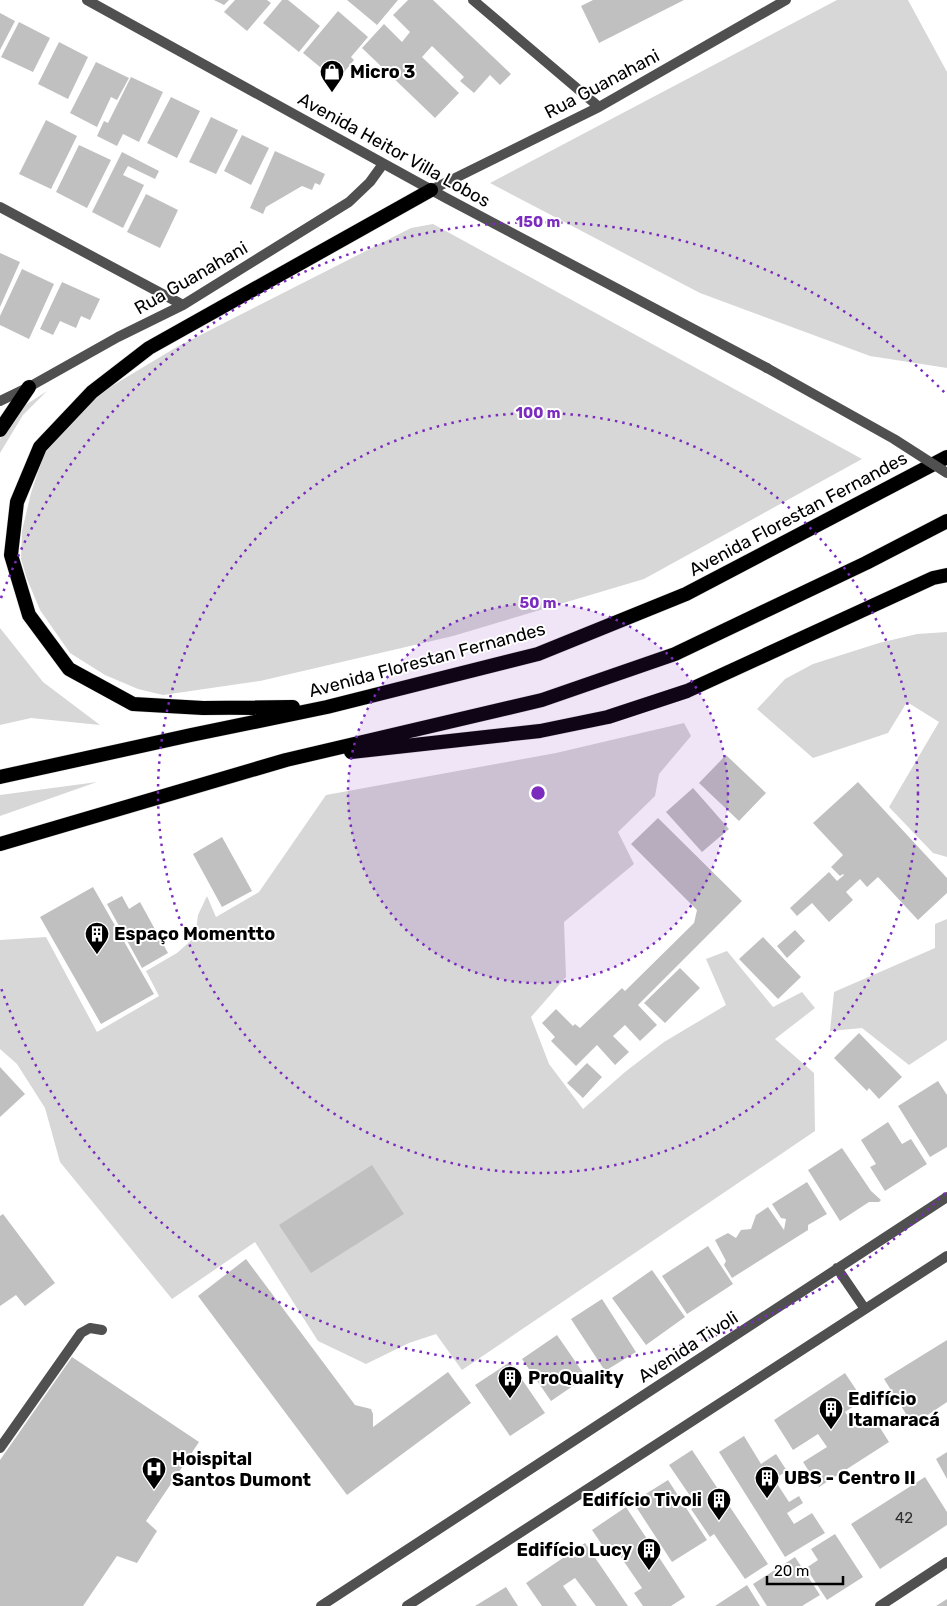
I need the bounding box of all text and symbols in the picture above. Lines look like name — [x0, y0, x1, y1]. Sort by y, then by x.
street label: Rua Guanahani — [541, 44, 663, 124]
shop icon: Micro 3 — [319, 59, 345, 93]
place label: Micro 3 — [350, 61, 416, 83]
street label: Avenida Heitor Villa Lobos — [294, 88, 494, 212]
text: 150 m — [516, 213, 560, 231]
street label: Rua Guanahani — [131, 237, 251, 319]
text: 100 m — [516, 404, 560, 422]
street label: Avenida Florestan Fernandes — [685, 447, 911, 581]
text: 50 m — [520, 594, 556, 612]
street label: Avenida Florestan Fernandes — [306, 618, 548, 702]
centre of rings — [529, 784, 547, 802]
building icon: Espaço Momentto — [84, 921, 110, 955]
place label: Espaço Momentto — [114, 923, 275, 945]
street label: Avenida Tivoli — [634, 1307, 742, 1387]
building icon: ProQuality — [497, 1365, 523, 1399]
place label: ProQuality — [528, 1367, 624, 1389]
place label: Edifício Itamaracá — [848, 1388, 940, 1431]
building icon: Edifício Itamaracá — [818, 1396, 844, 1430]
place label: Hoispital Santos Dumont — [172, 1448, 311, 1491]
hospital icon: Hoispital Santos Dumont — [141, 1456, 167, 1490]
building icon: UBS - Centro II — [754, 1465, 780, 1499]
place label: UBS - Centro II — [784, 1467, 916, 1489]
building icon: Edifício Tivoli — [706, 1487, 732, 1521]
place label: Edifício Tivoli — [582, 1489, 702, 1511]
house number: 42 — [895, 1509, 913, 1527]
building icon: Edifício Lucy — [636, 1537, 662, 1571]
place label: Edifício Lucy — [517, 1539, 632, 1561]
scale bar — [767, 1554, 843, 1586]
text: 20 m — [774, 1562, 809, 1580]

